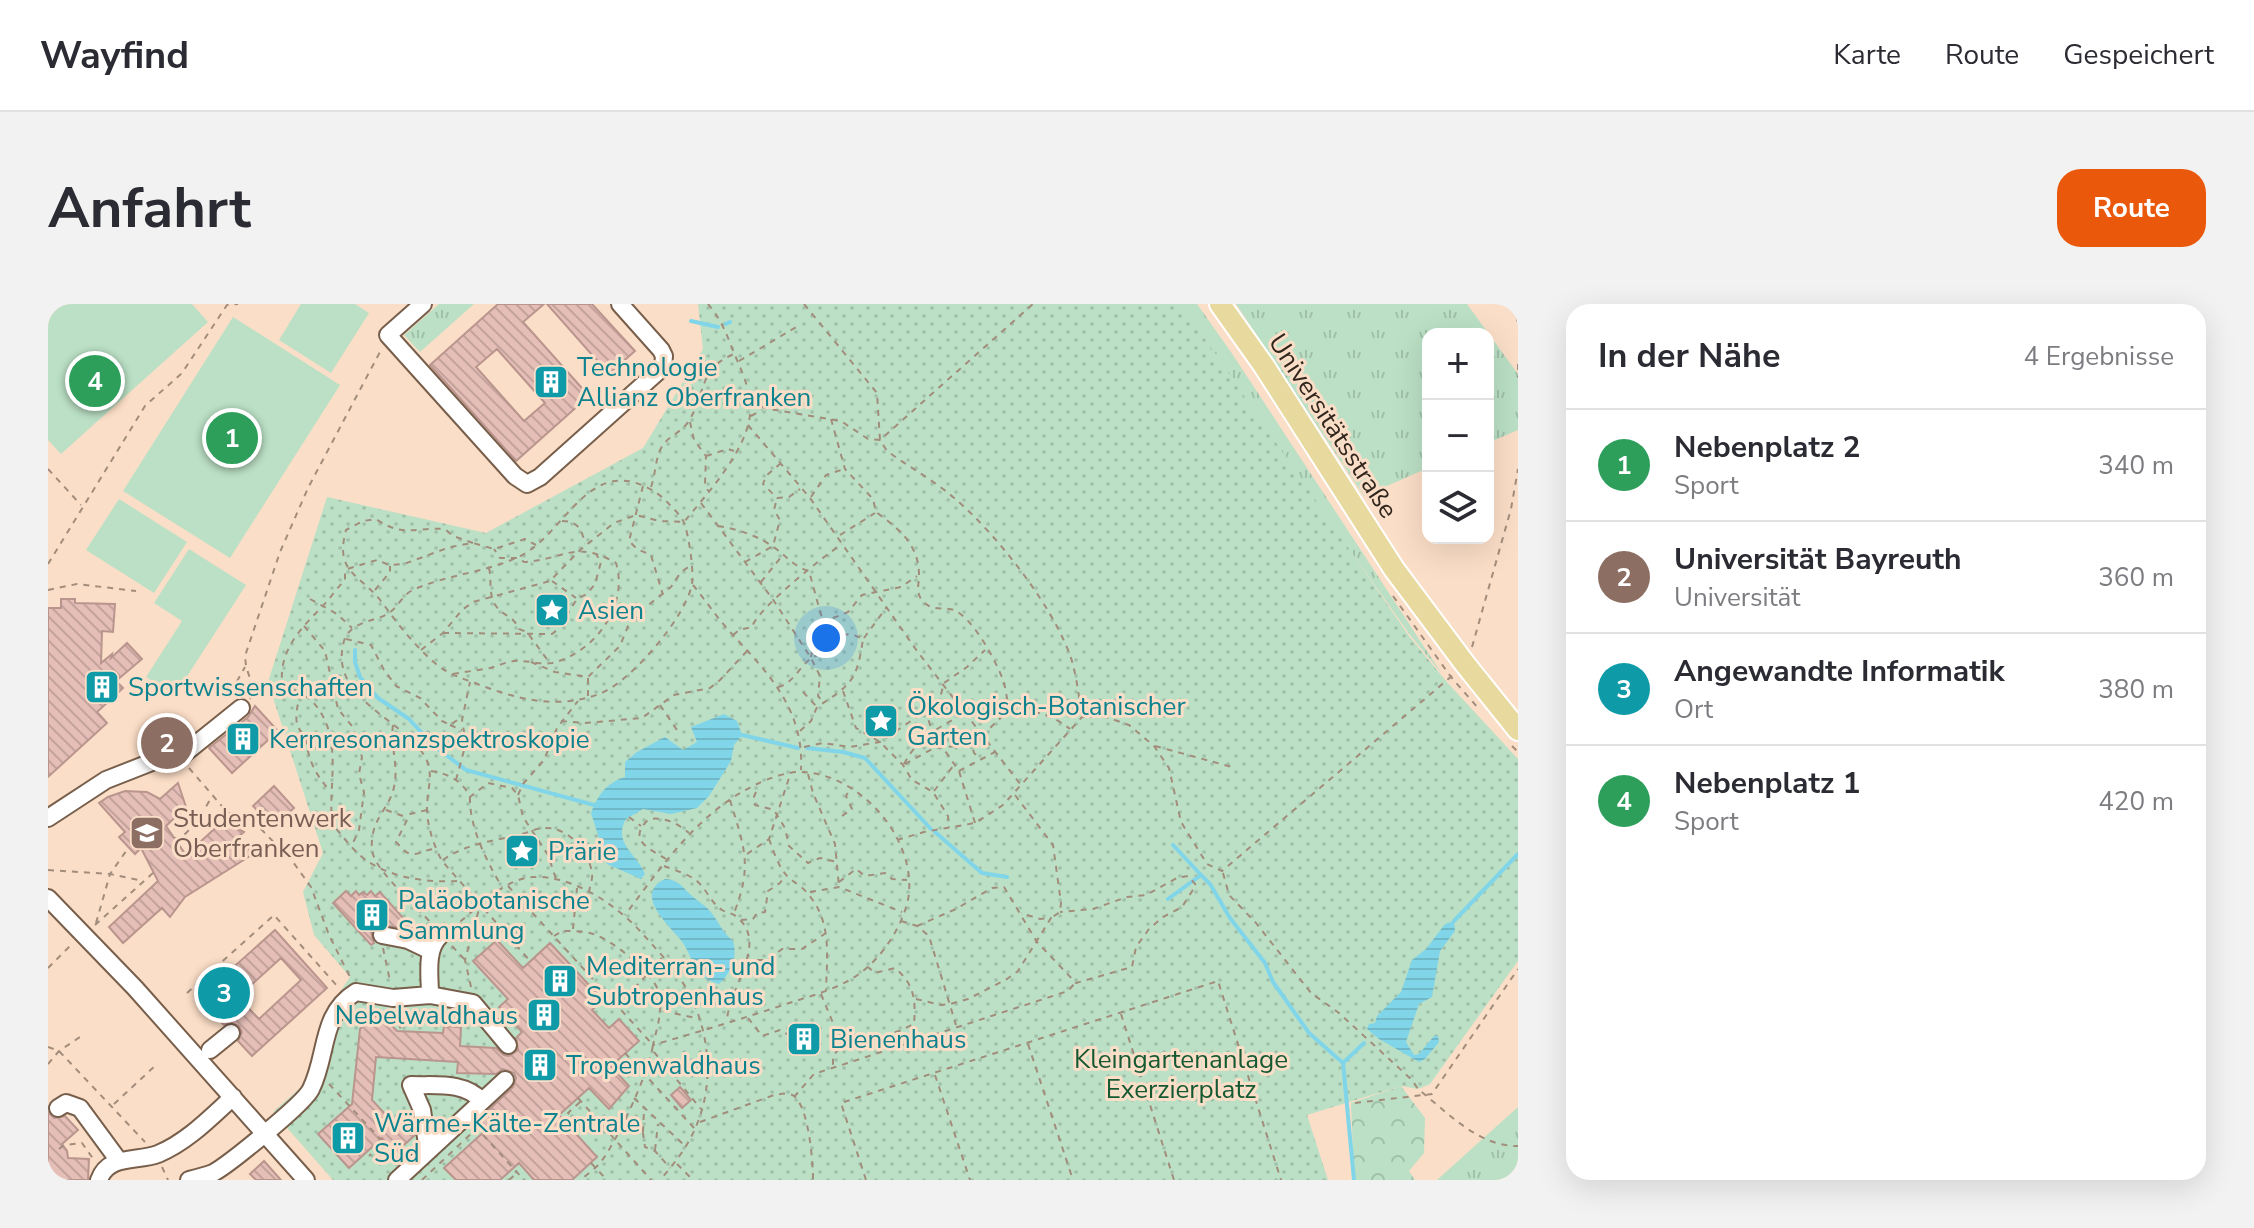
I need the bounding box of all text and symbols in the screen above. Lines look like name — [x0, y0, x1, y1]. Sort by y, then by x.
text: Wayfind — [40, 30, 189, 81]
text: Karte — [1833, 36, 1901, 74]
text: Route — [1945, 36, 2019, 74]
text: Gespeichert — [2063, 36, 2214, 74]
button: Route — [2057, 169, 2206, 247]
text: Anfahrt — [48, 170, 251, 247]
street label: Universitätsstraße — [1260, 327, 1406, 525]
map controls — [1422, 328, 1494, 544]
button: + — [1422, 328, 1494, 400]
text: In der Nähe — [1598, 333, 1780, 379]
text: 4 Ergebnisse — [2024, 339, 2174, 374]
place label: Technologie Allianz Oberfranken — [577, 350, 811, 415]
pin: 4 — [69, 351, 121, 411]
building icon: Technologie Allianz Oberfranken — [532, 363, 570, 401]
button: − — [1422, 400, 1494, 472]
pin: 1 — [206, 408, 258, 468]
text: Nebenplatz 2 — [1674, 427, 1860, 468]
text: 1 — [1616, 448, 1632, 483]
text: 340 m — [2098, 448, 2174, 483]
text: Sport — [1674, 468, 1739, 503]
button: layers — [1422, 472, 1494, 544]
text: Universität Bayreuth — [1674, 539, 1961, 580]
text: 2 — [1616, 560, 1632, 595]
text: 360 m — [2098, 560, 2174, 595]
text: Universität — [1674, 580, 1800, 615]
place icon: Asien — [533, 591, 571, 629]
place label: Asien — [578, 593, 644, 628]
your location — [806, 618, 846, 658]
text: Angewandte Informatik — [1674, 651, 2005, 692]
building icon: Sportwissenschaften — [83, 668, 121, 706]
place label: Sportwissenschaften — [128, 670, 373, 705]
text: 3 — [1616, 672, 1632, 707]
text: 380 m — [2098, 672, 2174, 707]
place label: Ökologisch-Botanischer Garten — [907, 689, 1186, 754]
text: Ort — [1674, 692, 1713, 727]
place icon: Ökologisch-Botanischer Garten — [862, 702, 900, 740]
pin: 2 — [141, 713, 193, 773]
building icon: Kernresonanzspektroskopie — [224, 720, 262, 758]
place label: Kernresonanzspektroskopie — [269, 722, 590, 757]
text: Nebenplatz 1 — [1674, 763, 1860, 804]
text: 4 — [1616, 784, 1632, 819]
text: 420 m — [2098, 784, 2174, 819]
place label: Studentenwerk Oberfranken — [173, 801, 353, 866]
text: Sport — [1674, 804, 1739, 839]
school or university icon: Studentenwerk Oberfranken — [128, 814, 166, 852]
place icon: Prärie — [503, 832, 541, 870]
place label: Prärie — [548, 834, 616, 869]
place label: Paläobotanische Sammlung — [398, 883, 590, 948]
building icon: Paläobotanische Sammlung — [353, 896, 391, 934]
place label: Mediterran- und Subtropenhaus — [586, 949, 775, 1014]
building icon: Mediterran- und Subtropenhaus — [541, 962, 579, 1000]
pin: 3 — [198, 963, 250, 1023]
building icon: Nebelwaldhaus — [525, 996, 563, 1034]
place label: Nebelwaldhaus — [335, 998, 518, 1033]
building icon: Bienenhaus — [785, 1020, 823, 1058]
place label: Bienenhaus — [830, 1022, 966, 1057]
park label: Kleingartenanlage Exerzierplatz — [1074, 1042, 1288, 1107]
building icon: Tropenwaldhaus — [521, 1046, 559, 1084]
place label: Tropenwaldhaus — [566, 1048, 761, 1083]
place label: Wärme-Kälte-Zentrale Süd — [374, 1106, 640, 1171]
building icon: Wärme-Kälte-Zentrale Süd — [329, 1119, 367, 1157]

